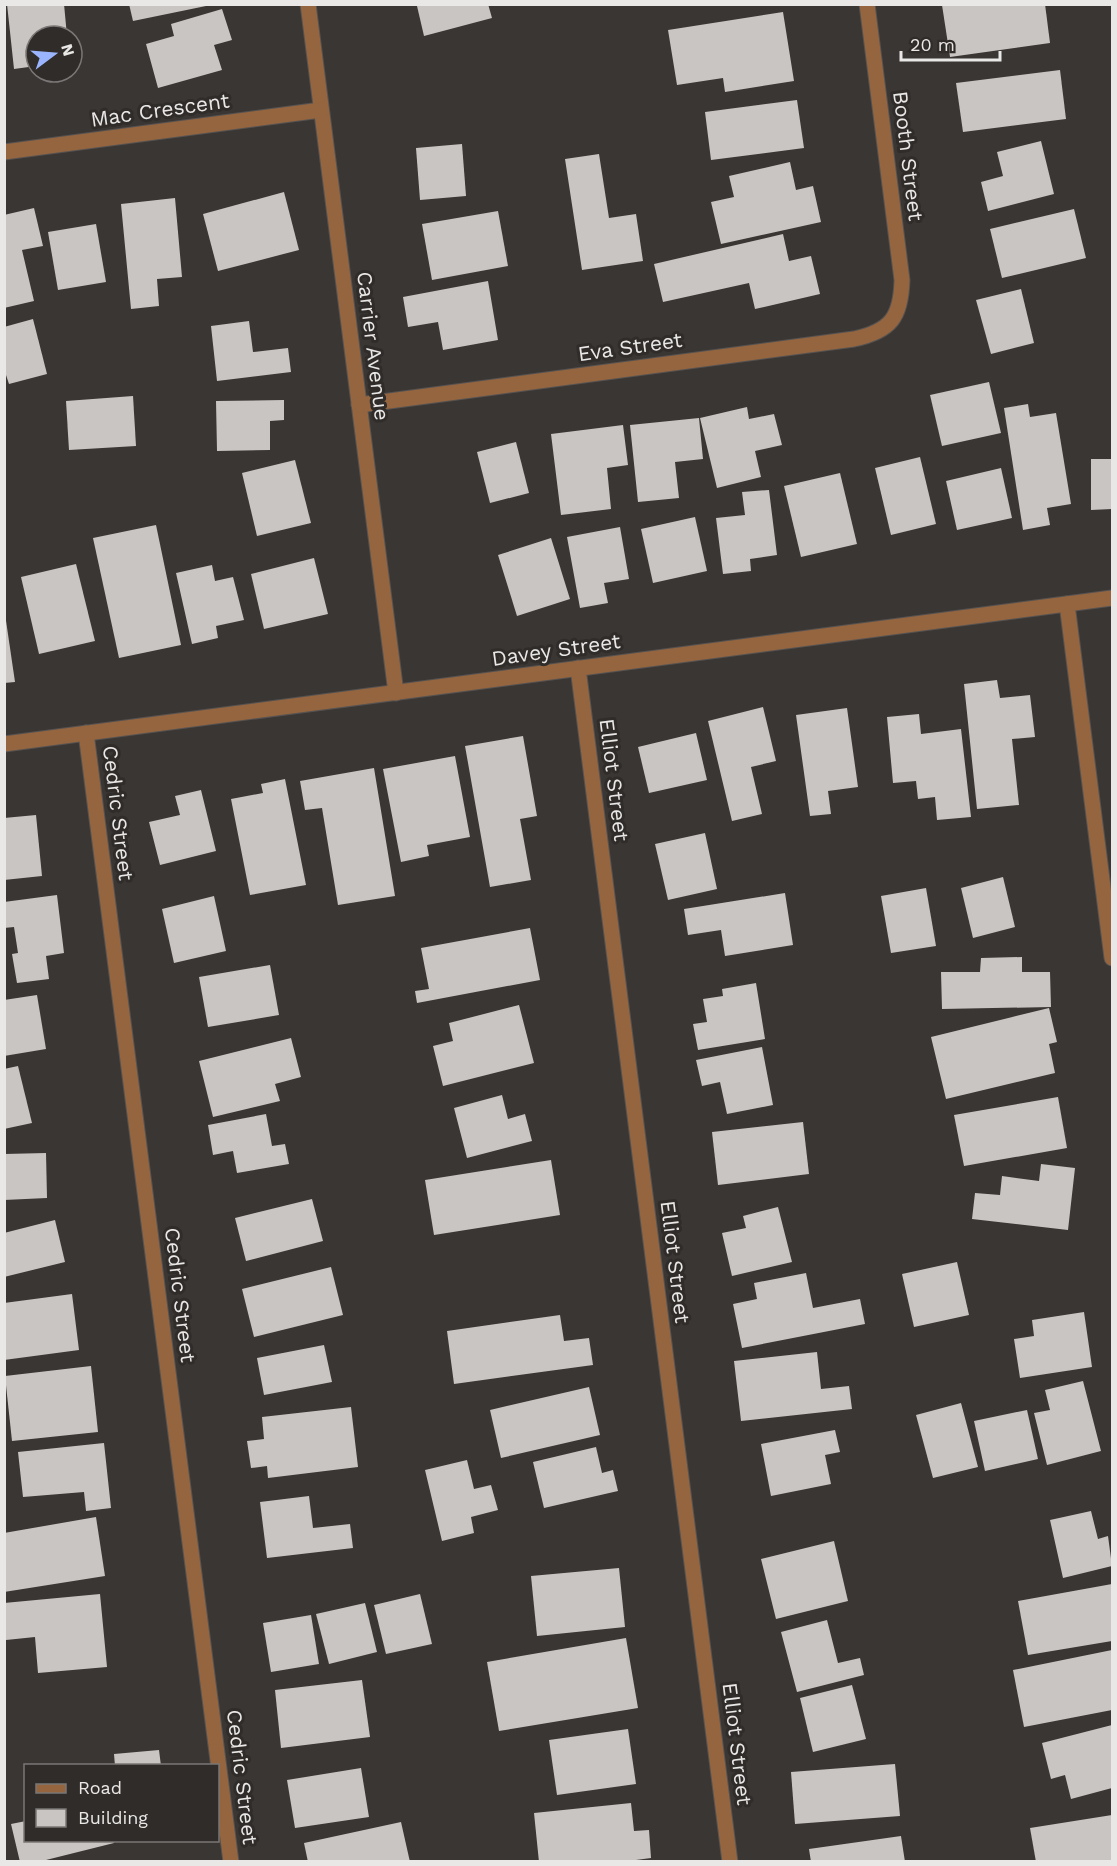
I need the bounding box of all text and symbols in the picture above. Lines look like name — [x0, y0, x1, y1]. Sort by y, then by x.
north arrow — [24, 24, 84, 84]
scale bar — [901, 24, 1000, 62]
text: 20 m — [910, 34, 955, 55]
text: N — [57, 42, 79, 58]
street label: Mac Crescent — [89, 87, 231, 132]
street label: Booth Street — [888, 89, 929, 223]
street label: Carrier Avenue — [352, 270, 395, 422]
street label: Eva Street — [576, 327, 684, 366]
street label: Davey Street — [490, 628, 622, 671]
street label: Elliot Street — [595, 717, 634, 843]
street label: Cedric Street — [98, 744, 139, 882]
street label: Elliot Street — [656, 1199, 695, 1325]
street label: Cedric Street — [160, 1226, 201, 1364]
street label: Elliot Street — [718, 1681, 757, 1807]
street label: Cedric Street — [222, 1708, 263, 1846]
legend — [24, 1764, 219, 1842]
text: Road — [78, 1777, 122, 1798]
text: Building — [78, 1807, 148, 1828]

